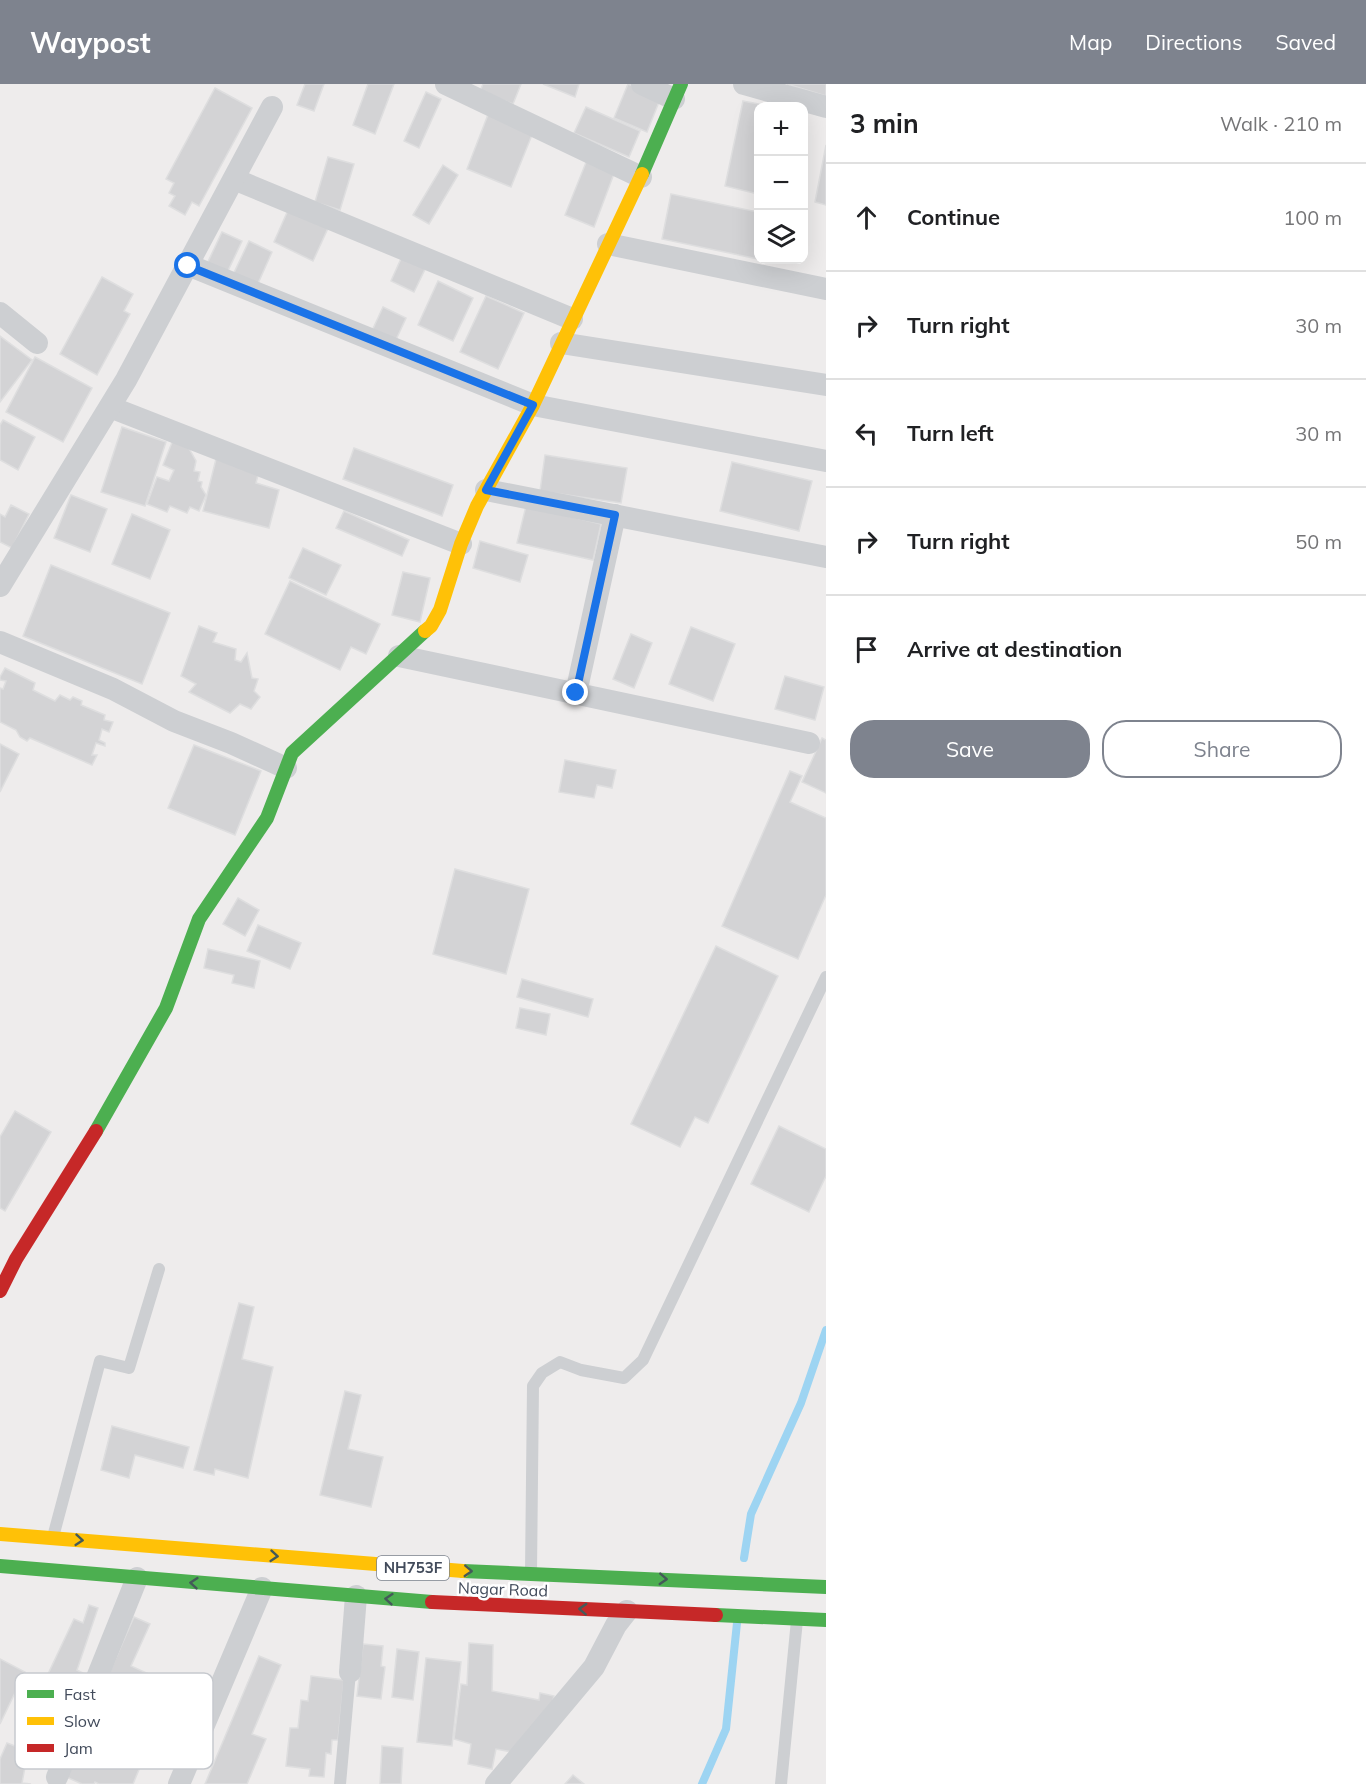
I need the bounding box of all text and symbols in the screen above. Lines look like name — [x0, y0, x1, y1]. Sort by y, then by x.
text: Waypost — [30, 25, 151, 60]
text: Map — [1069, 29, 1112, 55]
text: Directions — [1145, 29, 1242, 55]
text: Saved — [1275, 29, 1336, 55]
map controls — [754, 102, 808, 264]
button: + — [754, 102, 808, 156]
text: 3 min — [850, 107, 919, 140]
text: Walk · 210 m — [1220, 111, 1342, 136]
button: − — [754, 156, 808, 210]
icon: ahead — [850, 201, 883, 234]
text: Continue — [907, 203, 1000, 231]
text: 100 m — [1283, 205, 1342, 230]
button: layers — [754, 210, 808, 264]
route start — [174, 252, 200, 278]
icon: right — [850, 309, 883, 342]
text: Turn right — [907, 311, 1010, 339]
text: 30 m — [1295, 313, 1342, 338]
icon: left — [850, 417, 883, 450]
text: Turn left — [907, 419, 994, 447]
text: 30 m — [1295, 421, 1342, 446]
icon: right — [850, 525, 883, 558]
text: Turn right — [907, 527, 1010, 555]
text: 50 m — [1295, 529, 1342, 554]
icon: arrive — [850, 633, 883, 666]
text: Arrive at destination — [907, 635, 1122, 663]
route end — [562, 679, 588, 705]
button: Save — [850, 720, 1090, 778]
button: Share — [1102, 720, 1342, 778]
one-way arrow — [75, 1534, 84, 1547]
one-way arrow — [269, 1550, 278, 1563]
road number: NH753F — [377, 1556, 449, 1580]
one-way arrow — [464, 1564, 473, 1577]
one-way arrow — [658, 1573, 667, 1586]
one-way arrow — [190, 1576, 199, 1589]
street label: Nagar Road — [458, 1577, 548, 1601]
one-way arrow — [384, 1593, 393, 1606]
one-way arrow — [579, 1602, 588, 1615]
legend — [15, 1673, 213, 1769]
text: Fast — [64, 1684, 96, 1704]
text: Slow — [64, 1711, 101, 1731]
text: Jam — [64, 1738, 93, 1758]

